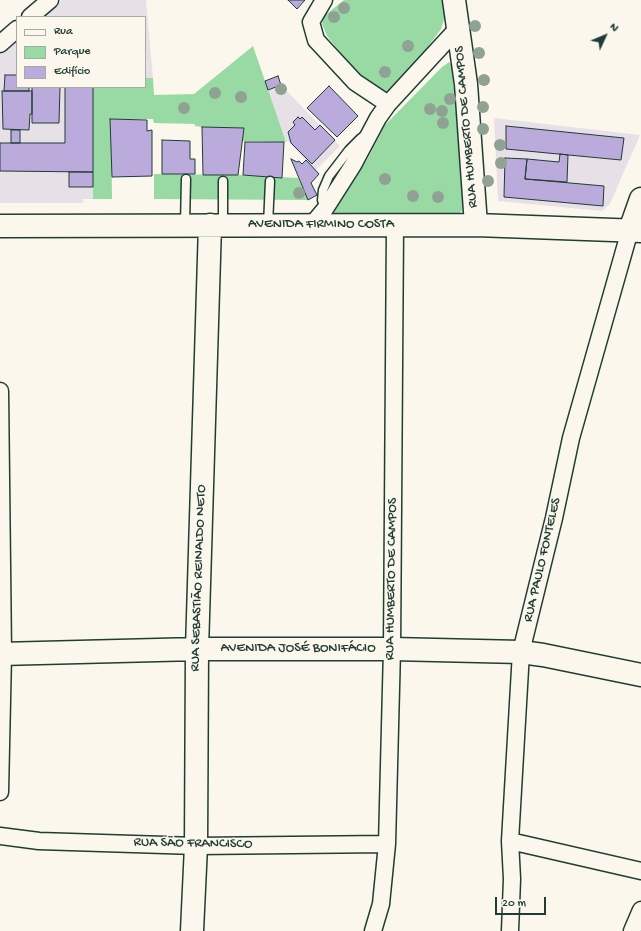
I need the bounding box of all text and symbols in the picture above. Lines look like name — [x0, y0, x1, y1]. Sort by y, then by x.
legend — [16, 16, 146, 88]
north arrow — [585, 16, 625, 56]
text: N — [607, 21, 620, 34]
text: Rua — [54, 25, 73, 39]
text: Parque — [54, 45, 91, 59]
street label: RUA HUMBERTO DE CAMPOS — [452, 45, 482, 209]
text: Edifício — [54, 65, 90, 79]
street label: AVENIDA FIRMINO COSTA — [248, 217, 394, 233]
street label: RUA SEBASTIÃO REINALDO NETO — [187, 484, 211, 672]
street label: RUA PAULO FONTELES — [521, 496, 565, 624]
street label: RUA HUMBERTO DE CAMPOS — [382, 498, 402, 660]
street label: AVENIDA JOSÉ BONIFÁCIO — [220, 641, 376, 657]
street label: RUA SÃO FRANCISCO — [133, 835, 253, 853]
scale bar — [497, 889, 548, 915]
text: 20 m — [502, 897, 526, 911]

